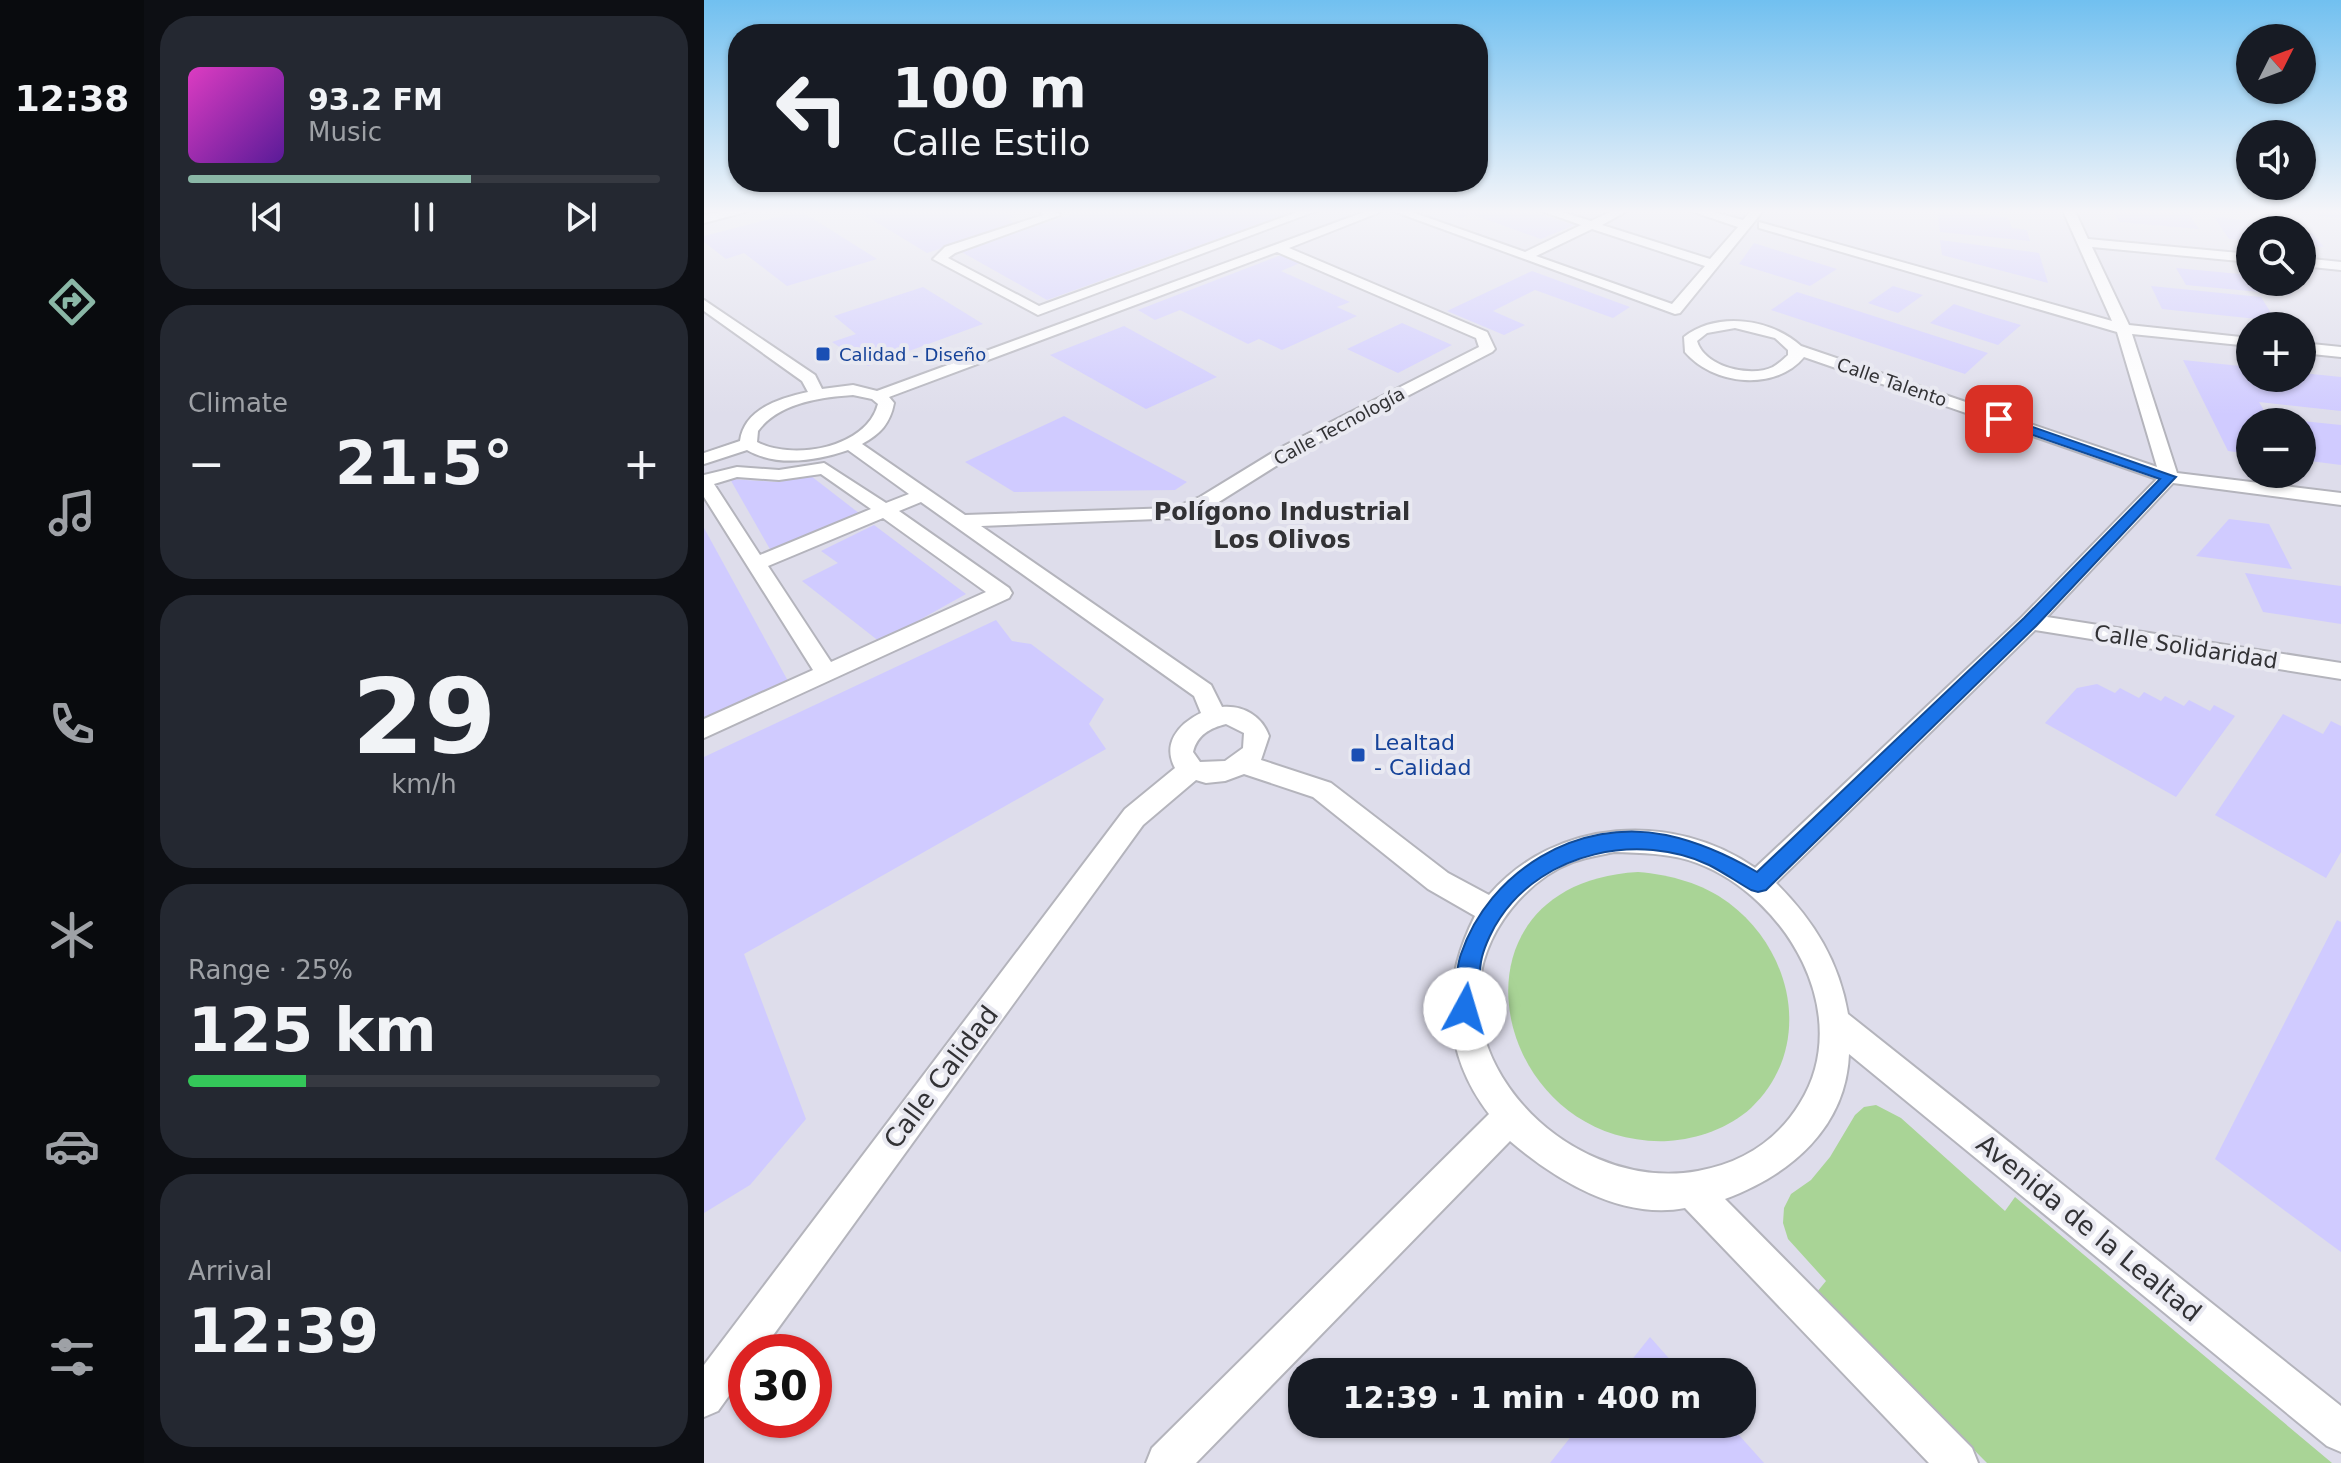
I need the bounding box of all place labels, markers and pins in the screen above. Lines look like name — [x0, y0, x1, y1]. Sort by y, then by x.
place label: Calidad - Diseño — [839, 344, 986, 365]
marker: Calidad - Diseño — [814, 345, 832, 363]
pin — [1965, 385, 2033, 453]
place label: Lealtad - Calidad — [1374, 730, 1471, 780]
marker: Lealtad - Calidad — [1349, 746, 1367, 764]

